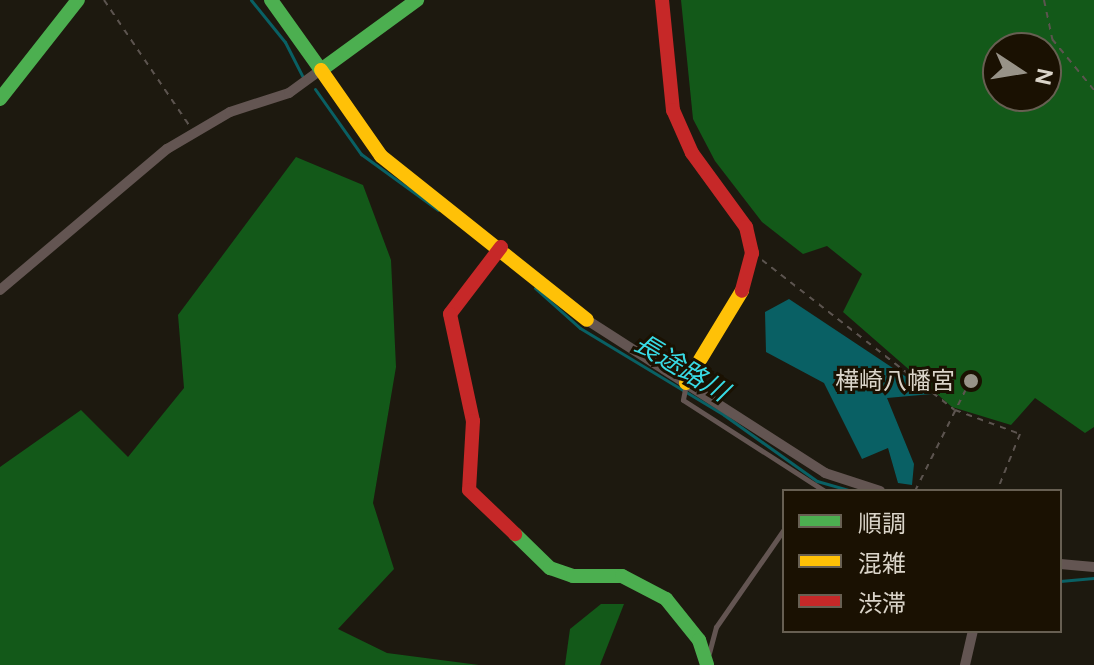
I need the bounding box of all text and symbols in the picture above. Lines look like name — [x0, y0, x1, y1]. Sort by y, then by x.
north arrow — [982, 32, 1062, 112]
text: N — [1028, 66, 1060, 88]
water label: 長途路川 — [628, 328, 734, 408]
place label: 樺崎八幡宮 — [835, 367, 955, 395]
marker: 樺崎八幡宮 — [962, 372, 980, 390]
legend — [782, 489, 1062, 633]
text: 順調 — [858, 508, 906, 539]
text: 混雑 — [858, 548, 906, 579]
text: 渋滞 — [858, 588, 906, 619]

